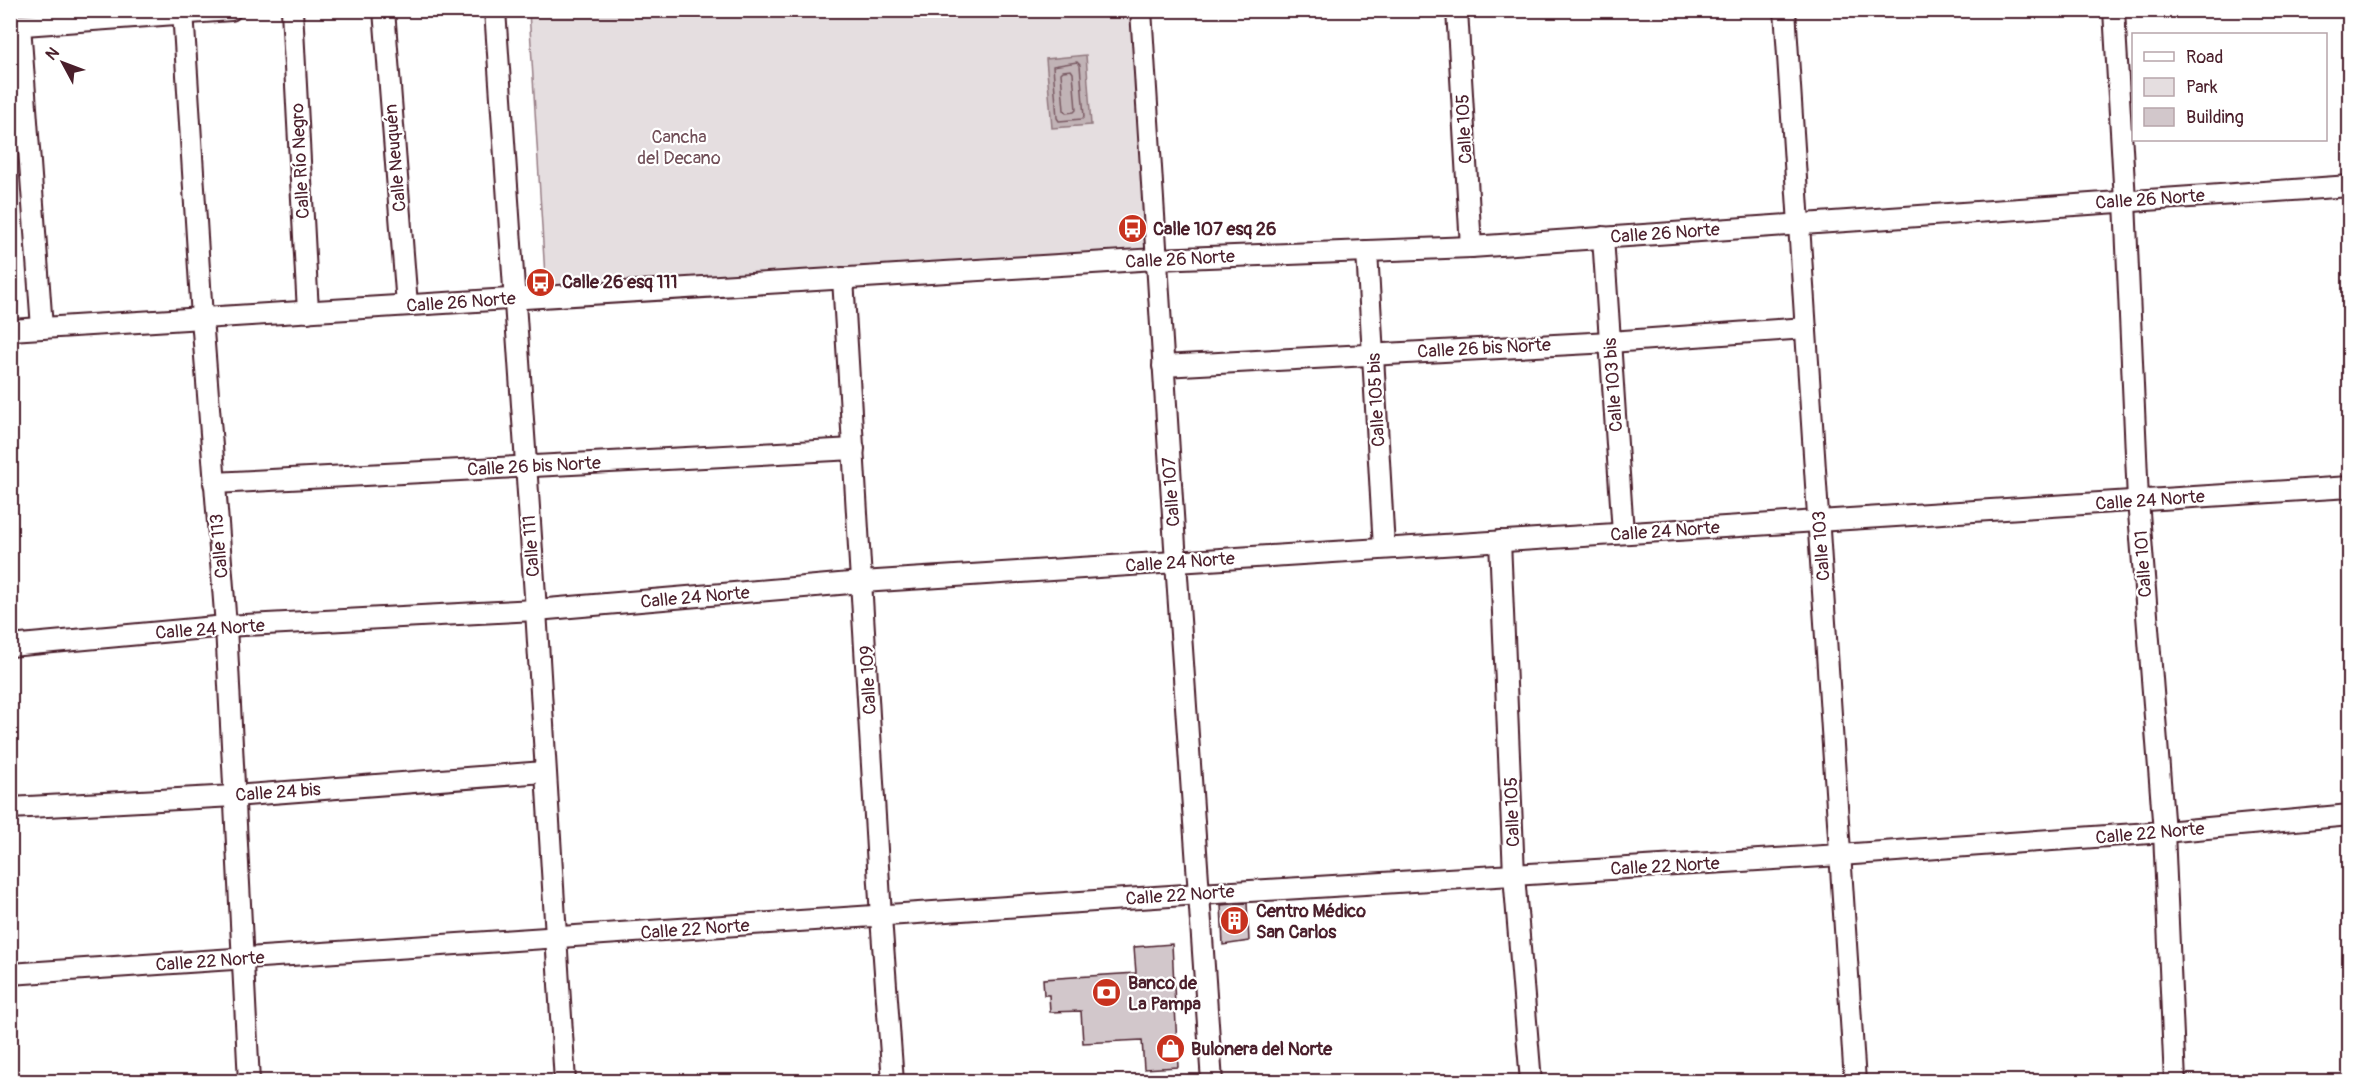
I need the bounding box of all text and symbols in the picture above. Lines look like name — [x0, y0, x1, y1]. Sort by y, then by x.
north arrow — [33, 33, 93, 93]
legend — [2132, 33, 2327, 141]
text: N — [41, 43, 64, 64]
text: Road — [2186, 46, 2223, 69]
text: Park — [2186, 76, 2218, 99]
street label: Calle 105 — [1451, 93, 1478, 164]
street label: Calle Río Negro — [286, 102, 315, 219]
street label: Calle Neuquén — [379, 103, 412, 213]
text: Building — [2186, 106, 2244, 129]
park label: Cancha del Decano — [637, 126, 721, 170]
street label: Calle 26 Norte — [2095, 184, 2206, 215]
bus stop icon: Calle 107 esq 26 — [1116, 213, 1148, 245]
place label: Calle 107 esq 26 — [1153, 218, 1276, 241]
street label: Calle 26 Norte — [1610, 218, 1721, 249]
street label: Calle 26 Norte — [1125, 245, 1236, 274]
bus stop icon: Calle 26 esq 111 — [525, 266, 557, 298]
place label: Calle 26 esq 111 — [562, 271, 678, 294]
street label: Calle 26 Norte — [406, 287, 517, 318]
street label: Calle 26 bis Norte — [1417, 334, 1551, 363]
street label: Calle 103 bis — [1599, 337, 1628, 433]
street label: Calle 105 bis — [1363, 352, 1390, 447]
street label: Calle 26 bis Norte — [467, 452, 601, 481]
street label: Calle 107 — [1158, 456, 1185, 528]
street label: Calle 24 Norte — [2095, 485, 2206, 516]
street label: Calle 103 — [1808, 510, 1835, 582]
street label: Calle 113 — [205, 513, 234, 579]
street label: Calle 111 — [518, 514, 545, 578]
street label: Calle 24 Norte — [1610, 516, 1721, 547]
street label: Calle 101 — [2130, 530, 2157, 598]
street label: Calle 24 Norte — [1125, 547, 1236, 578]
street label: Calle 24 Norte — [639, 581, 751, 614]
street label: Calle 24 Norte — [155, 614, 266, 645]
street label: Calle 109 — [855, 645, 882, 715]
street label: Calle 105 — [1500, 777, 1525, 847]
street label: Calle 24 bis — [235, 778, 321, 807]
street label: Calle 22 Norte — [2095, 817, 2206, 850]
street label: Calle 22 Norte — [1610, 852, 1720, 881]
street label: Calle 22 Norte — [1125, 880, 1235, 911]
place label: Centro Médico San Carlos — [1256, 900, 1366, 944]
building icon: Centro Médico San Carlos — [1219, 905, 1251, 937]
street label: Calle 22 Norte — [640, 914, 750, 945]
street label: Calle 22 Norte — [155, 946, 265, 977]
place label: Banco de La Pampa — [1128, 972, 1201, 1016]
bank icon: Banco de La Pampa — [1091, 977, 1123, 1009]
shop icon: Bulonera del Norte — [1154, 1033, 1186, 1065]
place label: Bulonera del Norte — [1191, 1038, 1333, 1061]

